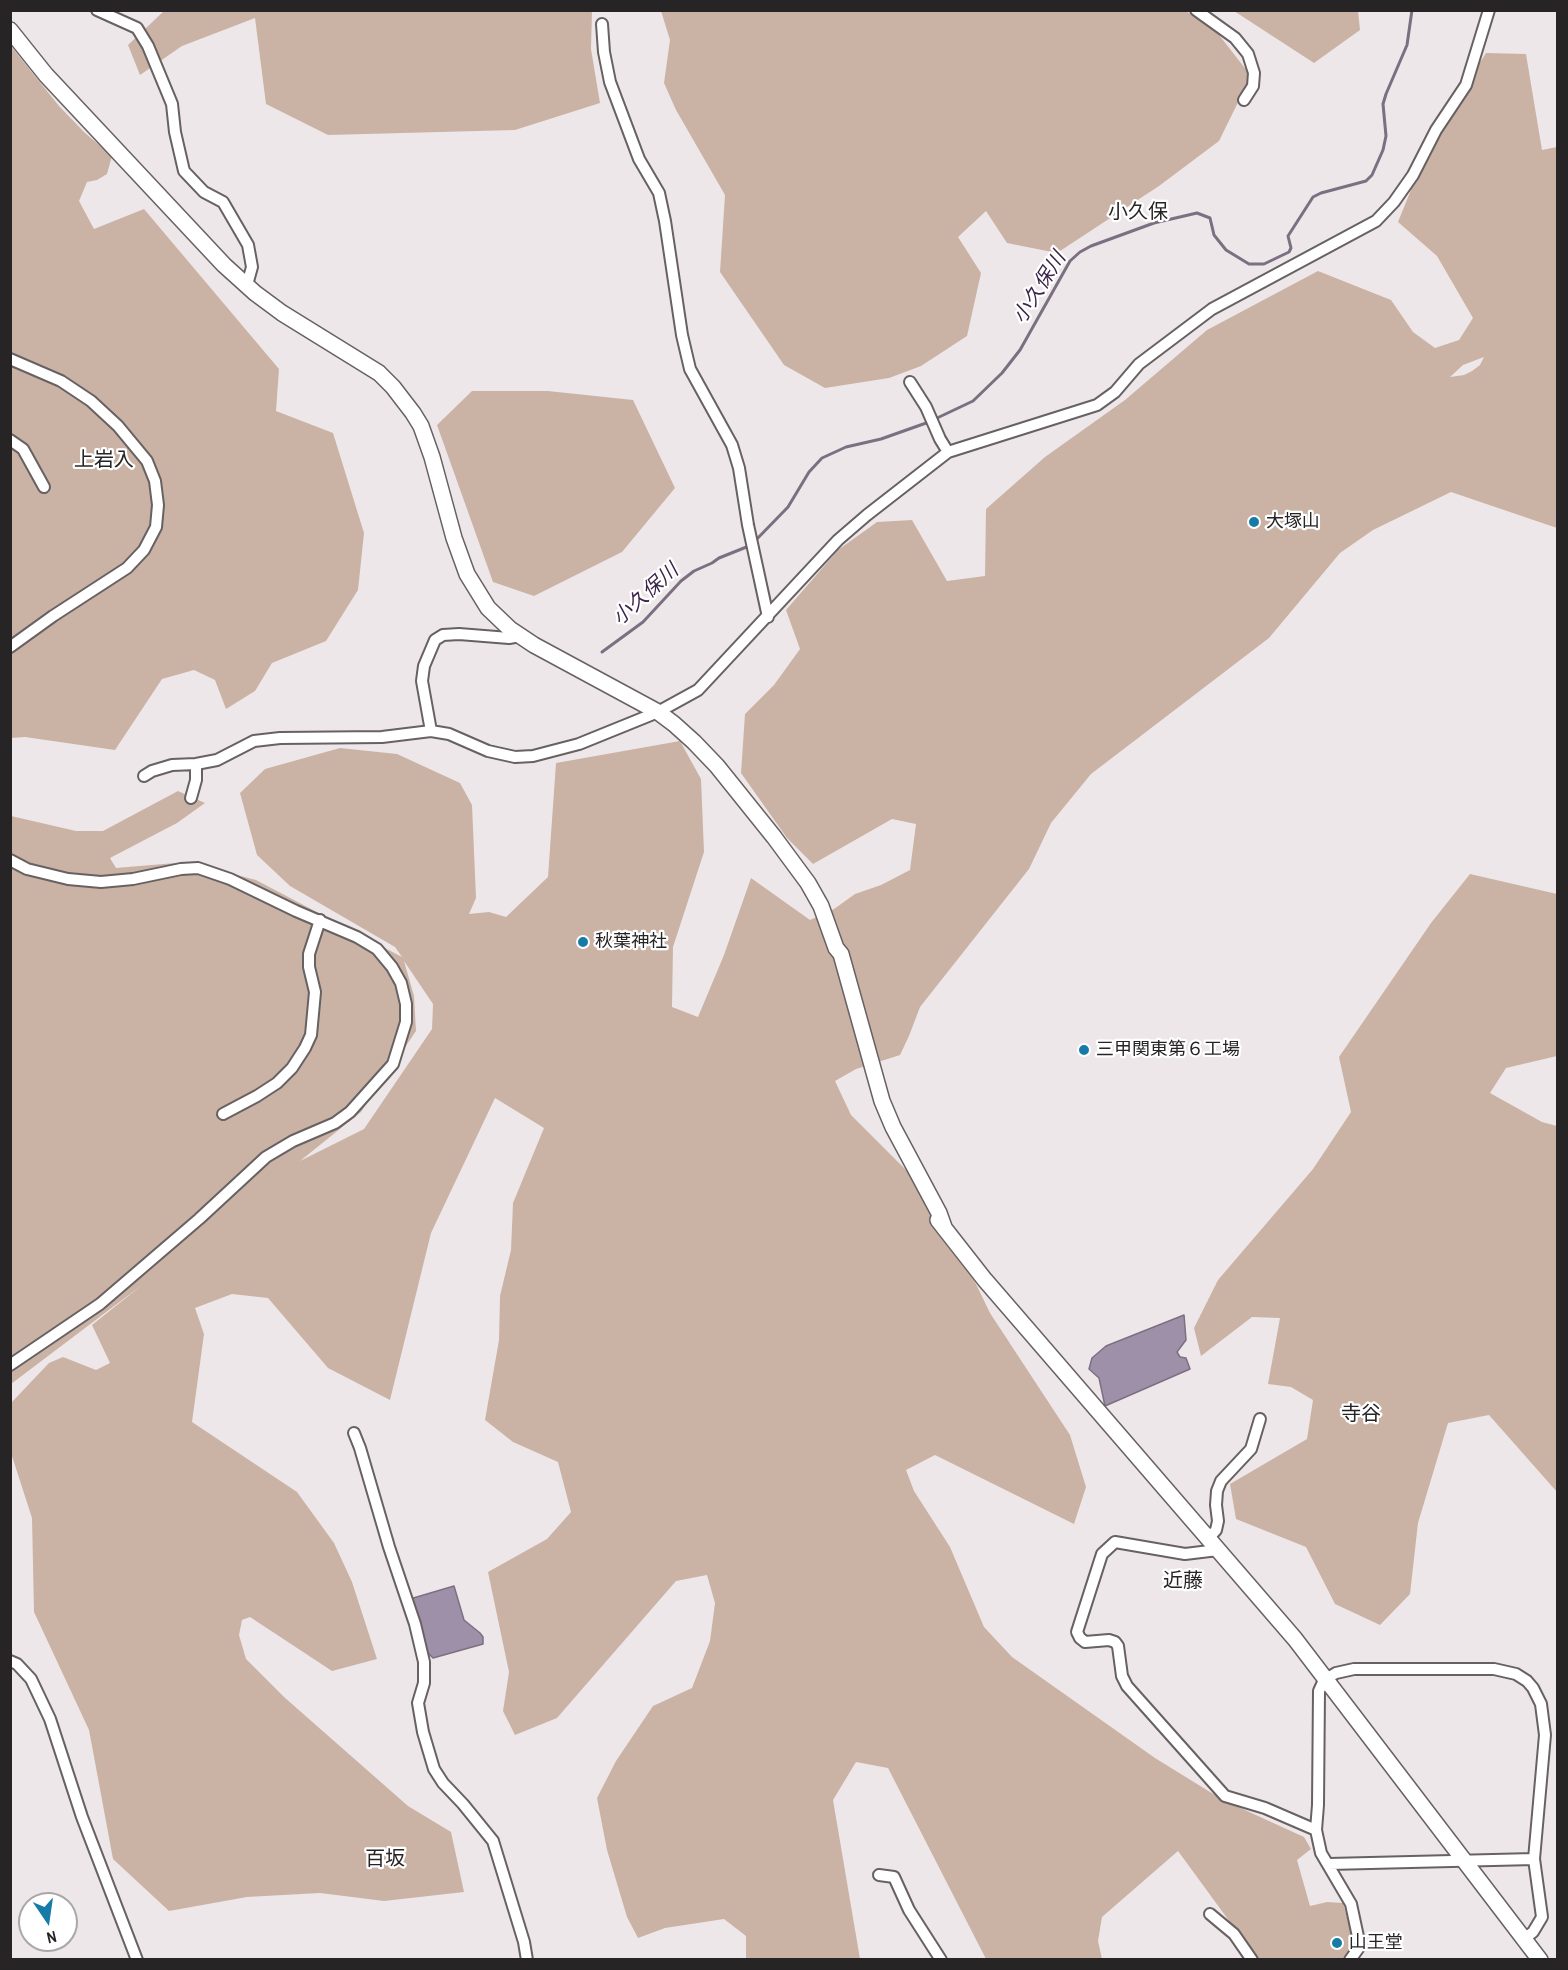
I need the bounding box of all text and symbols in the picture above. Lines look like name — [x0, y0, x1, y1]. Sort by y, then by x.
district label: 小久保 — [1108, 201, 1168, 225]
water label: 小久保川 — [1009, 248, 1071, 328]
district label: 上岩入 — [74, 449, 134, 473]
place label: 大塚山 — [1266, 511, 1320, 533]
marker: 大塚山 — [1247, 515, 1261, 529]
water label: 小久保川 — [608, 559, 684, 631]
place label: 秋葉神社 — [595, 931, 667, 953]
marker: 秋葉神社 — [576, 935, 590, 949]
place label: 三甲関東第６工場 — [1096, 1039, 1240, 1061]
marker: 三甲関東第６工場 — [1077, 1043, 1091, 1057]
district label: 寺谷 — [1341, 1403, 1381, 1427]
district label: 近藤 — [1163, 1570, 1203, 1594]
district label: 百坂 — [365, 1848, 405, 1872]
north arrow — [18, 1892, 78, 1952]
text: N — [45, 1926, 59, 1949]
place label: 山王堂 — [1349, 1932, 1403, 1954]
marker: 山王堂 — [1330, 1936, 1344, 1950]

